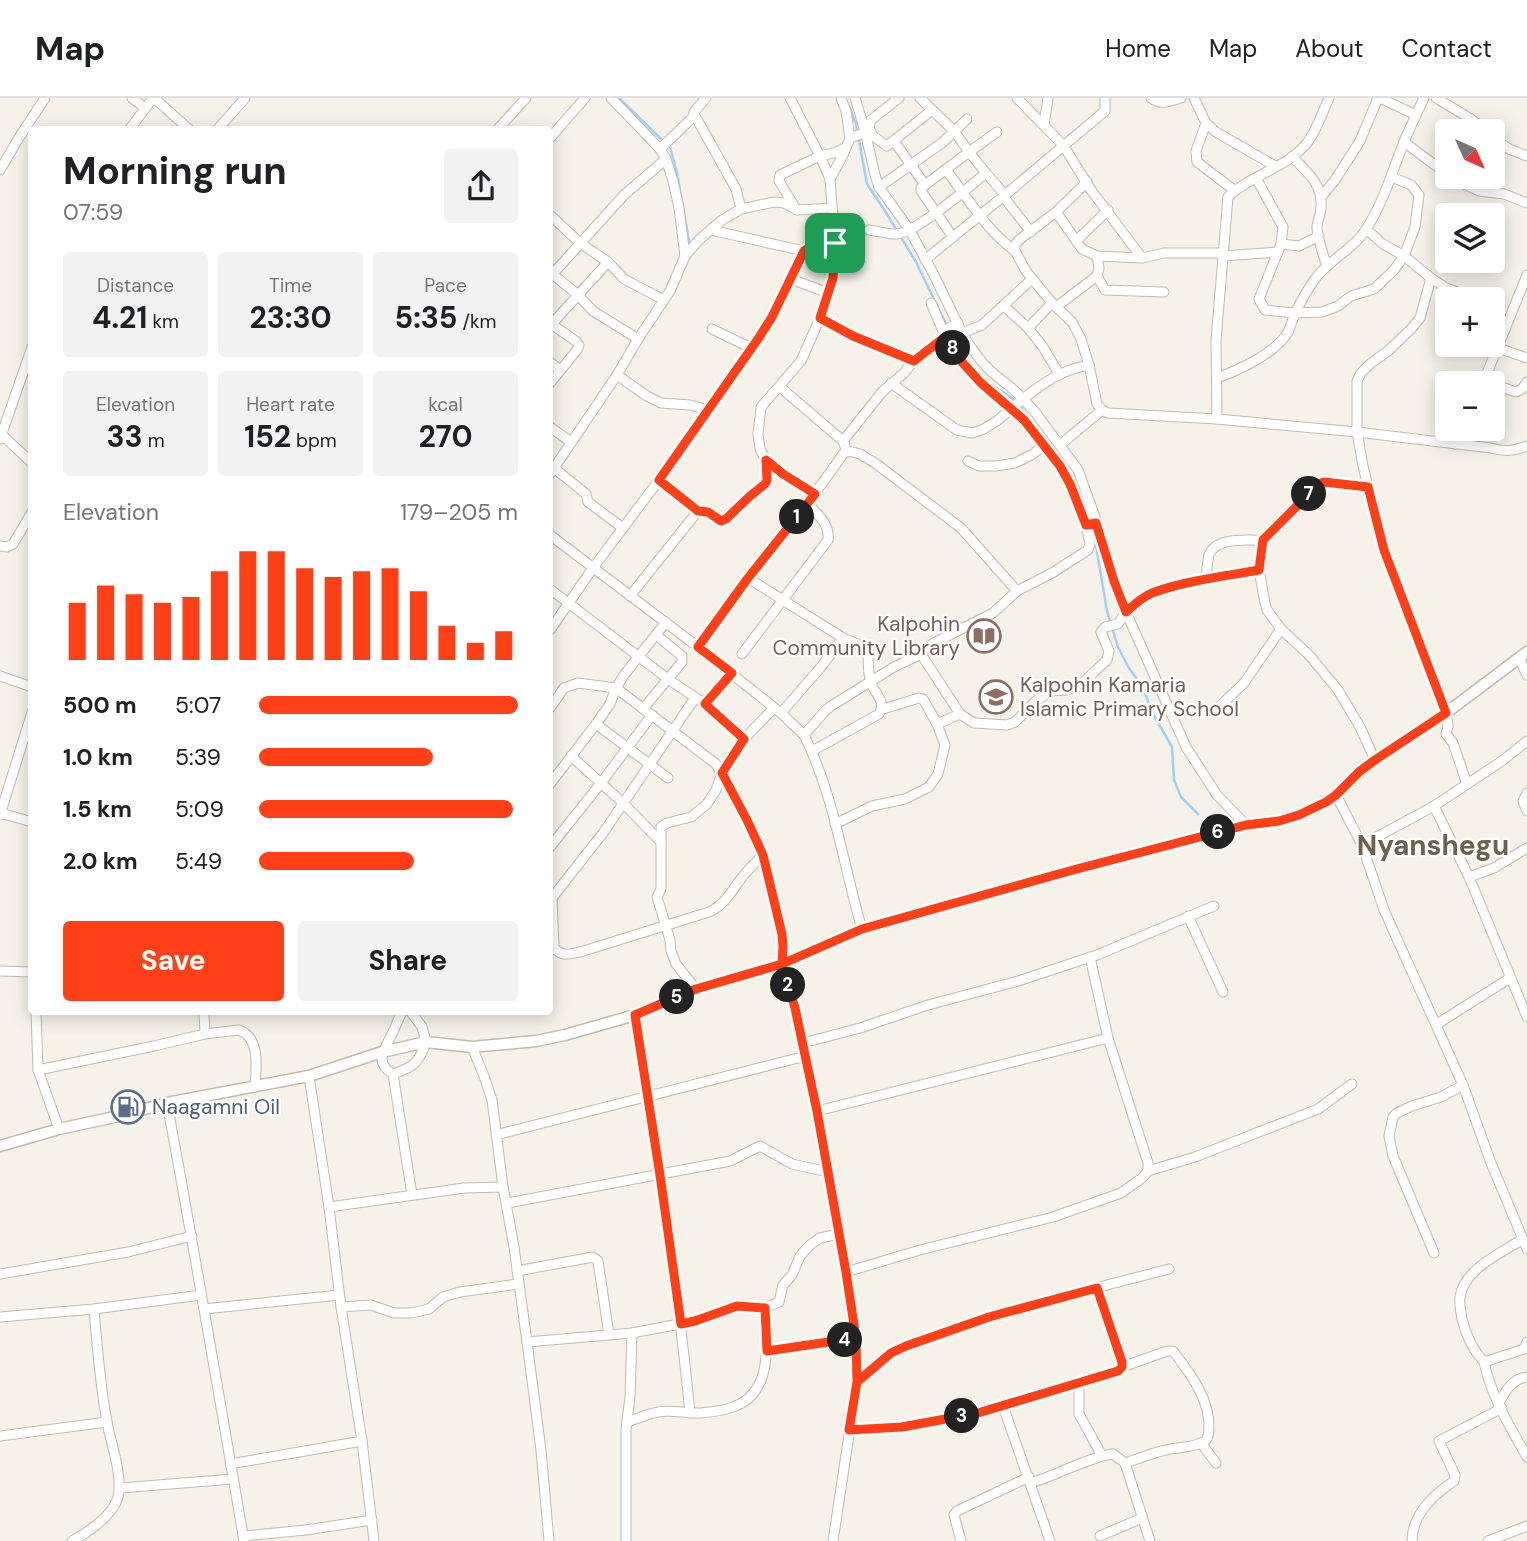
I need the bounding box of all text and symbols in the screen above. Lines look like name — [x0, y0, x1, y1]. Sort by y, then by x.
text: Map — [35, 27, 105, 70]
text: Home — [1105, 33, 1171, 64]
text: Map — [1209, 33, 1257, 64]
text: About — [1295, 33, 1364, 64]
text: Contact — [1402, 33, 1492, 64]
north arrow — [1435, 119, 1505, 189]
map controls — [1435, 119, 1505, 441]
text: Morning run — [63, 146, 287, 196]
button: share — [444, 149, 518, 223]
text: 07:59 — [63, 197, 123, 227]
button: layers — [1435, 203, 1505, 273]
pin — [805, 213, 865, 273]
icon: arrive — [816, 224, 854, 262]
text: Distance — [97, 273, 174, 298]
text: Time — [269, 273, 312, 298]
text: Pace — [424, 273, 467, 298]
button: + — [1435, 287, 1505, 357]
text: 4.21 — [92, 298, 147, 337]
text: 23:30 — [249, 298, 332, 337]
text: 5:35 — [394, 298, 458, 337]
text: km — [147, 309, 179, 334]
text: /km — [458, 309, 497, 334]
pin: 8 — [936, 330, 970, 366]
text: 8 — [946, 335, 959, 360]
button: − — [1435, 371, 1505, 441]
text: Elevation — [96, 392, 175, 417]
text: Heart rate — [246, 392, 335, 417]
text: kcal — [428, 392, 463, 417]
text: 33 — [106, 417, 143, 456]
text: 152 — [244, 417, 291, 456]
text: 270 — [418, 417, 473, 456]
text: m — [143, 428, 165, 453]
text: bpm — [291, 428, 337, 453]
pin: 7 — [1292, 476, 1326, 512]
text: 7 — [1303, 481, 1314, 506]
text: Elevation — [63, 497, 159, 527]
text: 179–205 m — [400, 497, 518, 527]
pin: 1 — [780, 500, 814, 534]
text: 1 — [793, 504, 800, 529]
place label: Kalpohin Community Library — [773, 610, 960, 662]
library icon: Kalpohin Community Library — [965, 617, 1003, 655]
place label: Kalpohin Kamaria Islamic Primary School — [1020, 671, 1239, 723]
school or university icon: Kalpohin Kamaria Islamic Primary School — [977, 678, 1015, 716]
text: 500 m — [63, 690, 137, 720]
text: 5:07 — [175, 690, 221, 720]
text: 1.0 km — [63, 742, 133, 772]
text: 5:39 — [175, 742, 221, 772]
text: 1.5 km — [63, 794, 132, 824]
text: 5:09 — [175, 794, 224, 824]
pin: 6 — [1200, 814, 1236, 850]
text: 6 — [1211, 819, 1224, 844]
district label: Nyanshegu — [1357, 827, 1509, 864]
text: 2.0 km — [63, 846, 138, 876]
text: 5:49 — [175, 846, 222, 876]
button: Save — [63, 921, 284, 1001]
button: Share — [298, 921, 518, 1001]
pin: 2 — [770, 968, 806, 1002]
text: 2 — [782, 972, 793, 997]
pin: 5 — [660, 979, 694, 1014]
text: 5 — [671, 984, 682, 1009]
fuel station icon: Naagamni Oil — [109, 1088, 147, 1126]
place label: Naagamni Oil — [152, 1093, 280, 1121]
pin: 4 — [828, 1322, 862, 1358]
text: 4 — [838, 1327, 851, 1352]
pin: 3 — [944, 1398, 979, 1434]
text: 3 — [956, 1403, 967, 1428]

